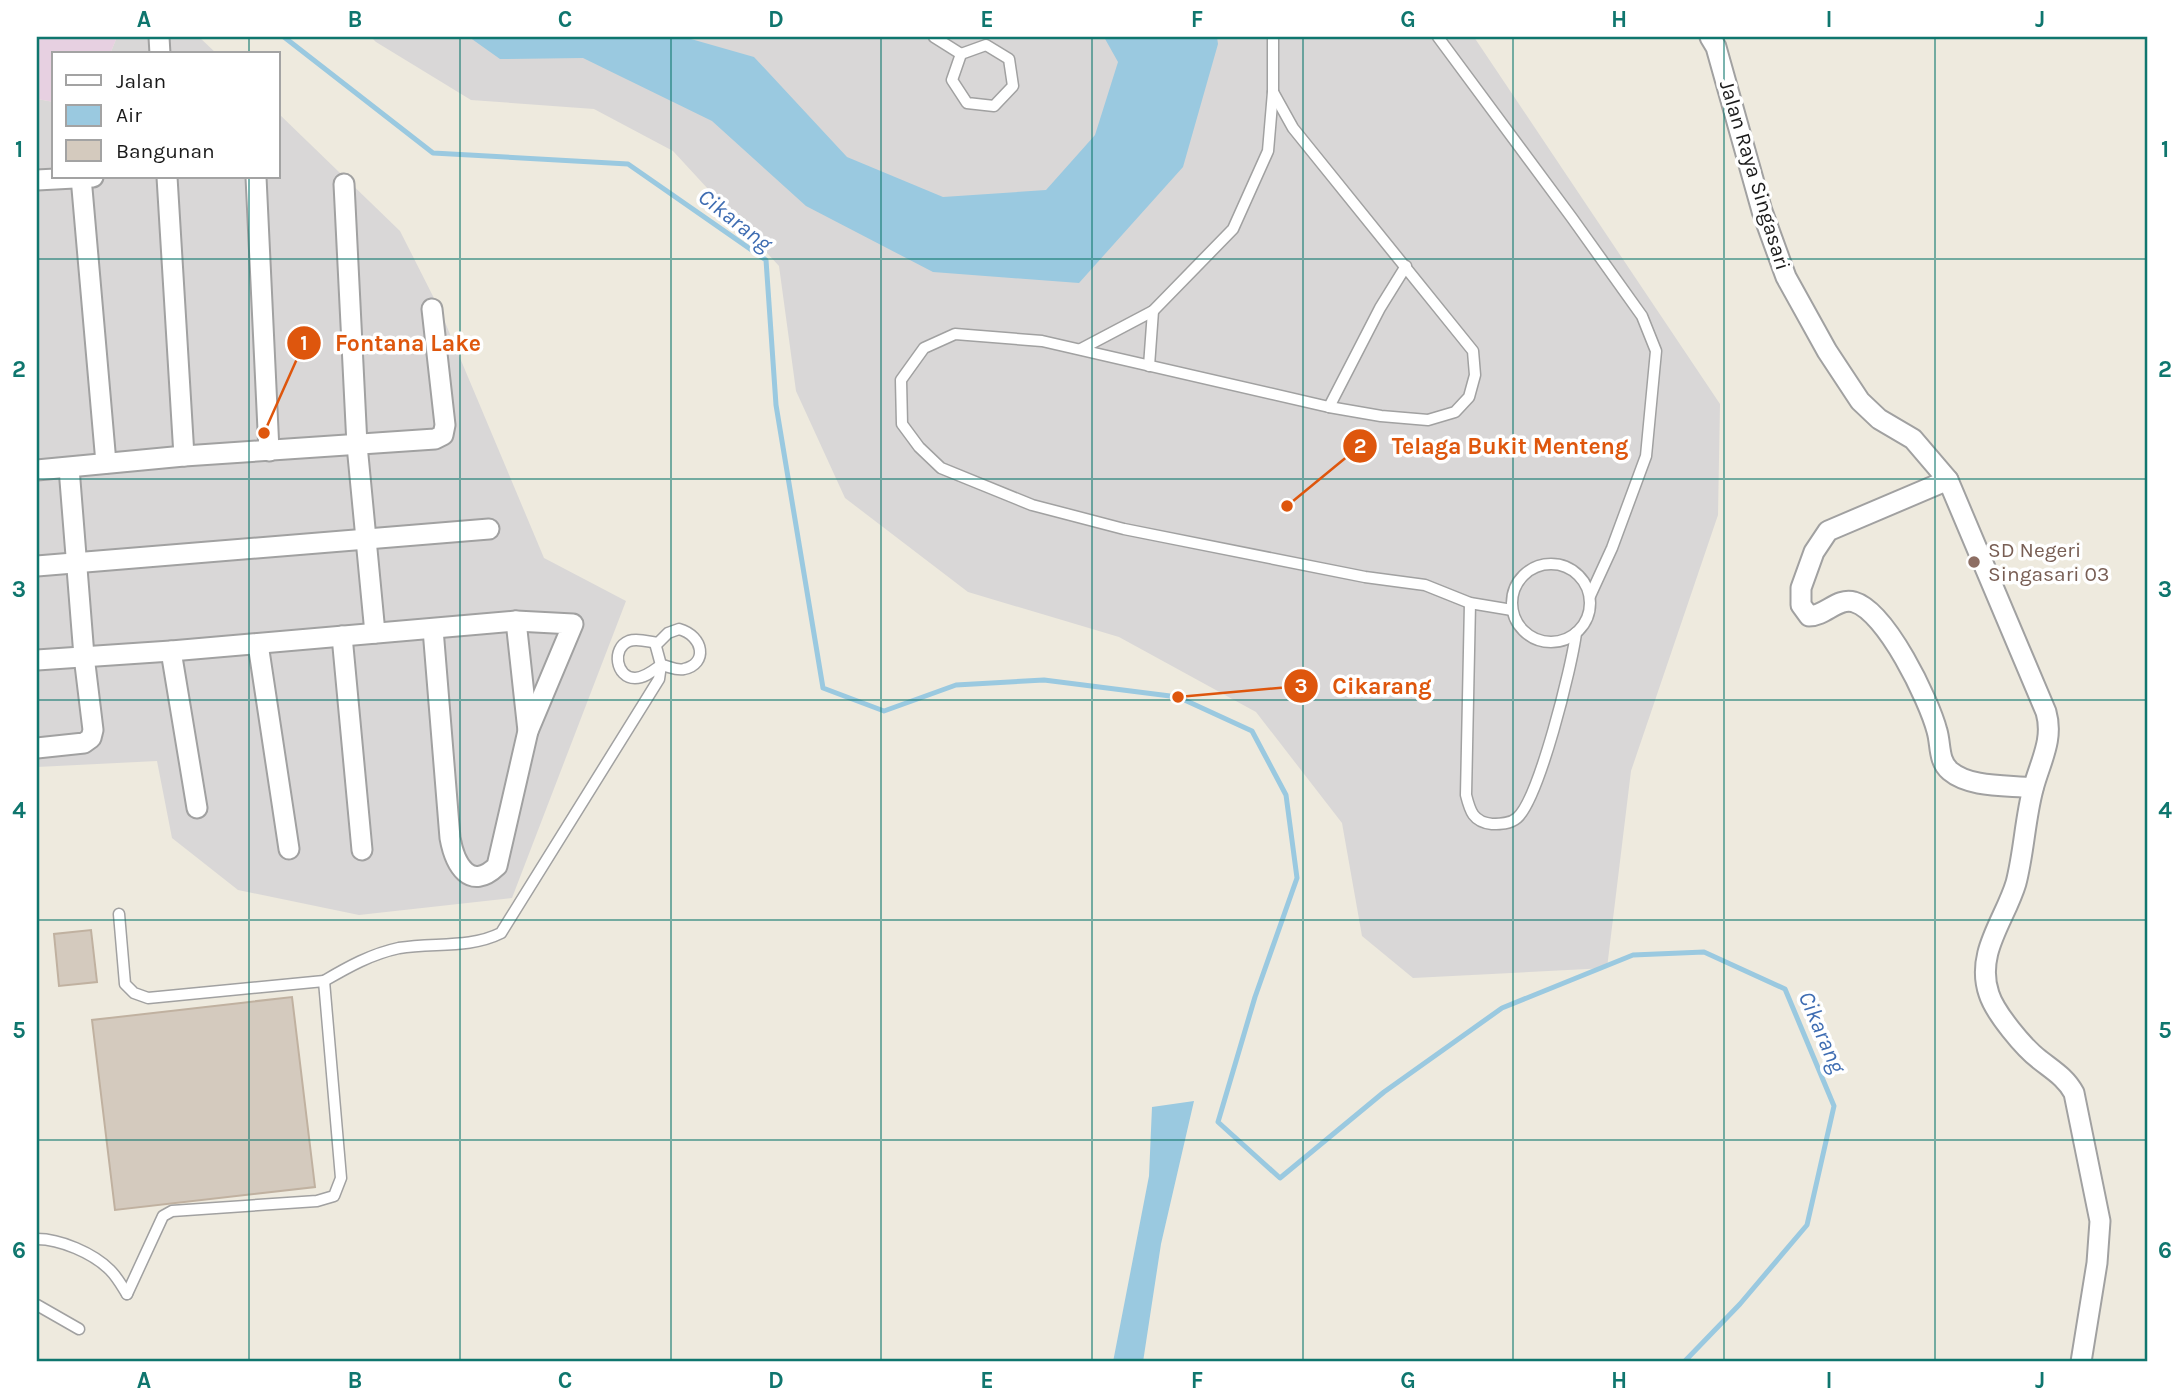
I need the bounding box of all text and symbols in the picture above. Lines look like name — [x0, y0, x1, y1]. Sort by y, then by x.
text: A — [137, 6, 151, 33]
text: B — [348, 6, 362, 33]
text: C — [558, 6, 572, 33]
text: D — [768, 6, 784, 33]
text: E — [980, 6, 994, 33]
text: F — [1191, 6, 1203, 33]
text: G — [1400, 6, 1416, 33]
text: H — [1611, 6, 1627, 33]
text: I — [1825, 6, 1833, 33]
text: J — [2035, 6, 2045, 33]
legend — [52, 52, 280, 178]
text: Jalan — [116, 69, 166, 93]
street label: Jalan Raya Singasari — [1715, 77, 1795, 273]
text: Air — [116, 103, 142, 127]
text: 1 — [15, 136, 23, 163]
text: 1 — [2161, 136, 2169, 163]
text: Bangunan — [116, 139, 215, 163]
water label: Cikarang — [693, 183, 778, 258]
callout: Fontana Lake — [286, 321, 495, 365]
text: Fontana Lake — [335, 330, 481, 357]
text: 1 — [300, 331, 308, 355]
text: 2 — [12, 356, 26, 383]
text: 2 — [2158, 356, 2172, 383]
callout: Telaga Bukit Menteng — [1343, 424, 1643, 468]
text: Telaga Bukit Menteng — [1392, 433, 1628, 460]
text: 2 — [1354, 434, 1366, 458]
place label: SD Negeri Singasari 03 — [1988, 538, 2109, 586]
marker: SD Negeri Singasari 03 — [1966, 554, 1982, 570]
text: 3 — [12, 576, 26, 603]
text: 3 — [2158, 576, 2172, 603]
callout: Cikarang — [1284, 664, 1446, 708]
text: Cikarang — [1332, 673, 1432, 700]
text: 3 — [1294, 674, 1308, 698]
text: 4 — [12, 797, 26, 824]
text: 4 — [2158, 797, 2172, 824]
water label: Cikarang — [1793, 987, 1852, 1078]
text: 5 — [12, 1017, 26, 1044]
text: 5 — [2158, 1017, 2172, 1044]
text: 6 — [12, 1237, 26, 1264]
text: 6 — [2158, 1237, 2172, 1264]
text: A — [137, 1367, 151, 1394]
text: B — [348, 1367, 362, 1394]
text: C — [558, 1367, 572, 1394]
text: D — [768, 1367, 784, 1394]
text: E — [980, 1367, 994, 1394]
text: F — [1191, 1367, 1203, 1394]
text: G — [1400, 1367, 1416, 1394]
text: H — [1611, 1367, 1627, 1394]
text: I — [1825, 1367, 1833, 1394]
text: J — [2035, 1367, 2045, 1394]

